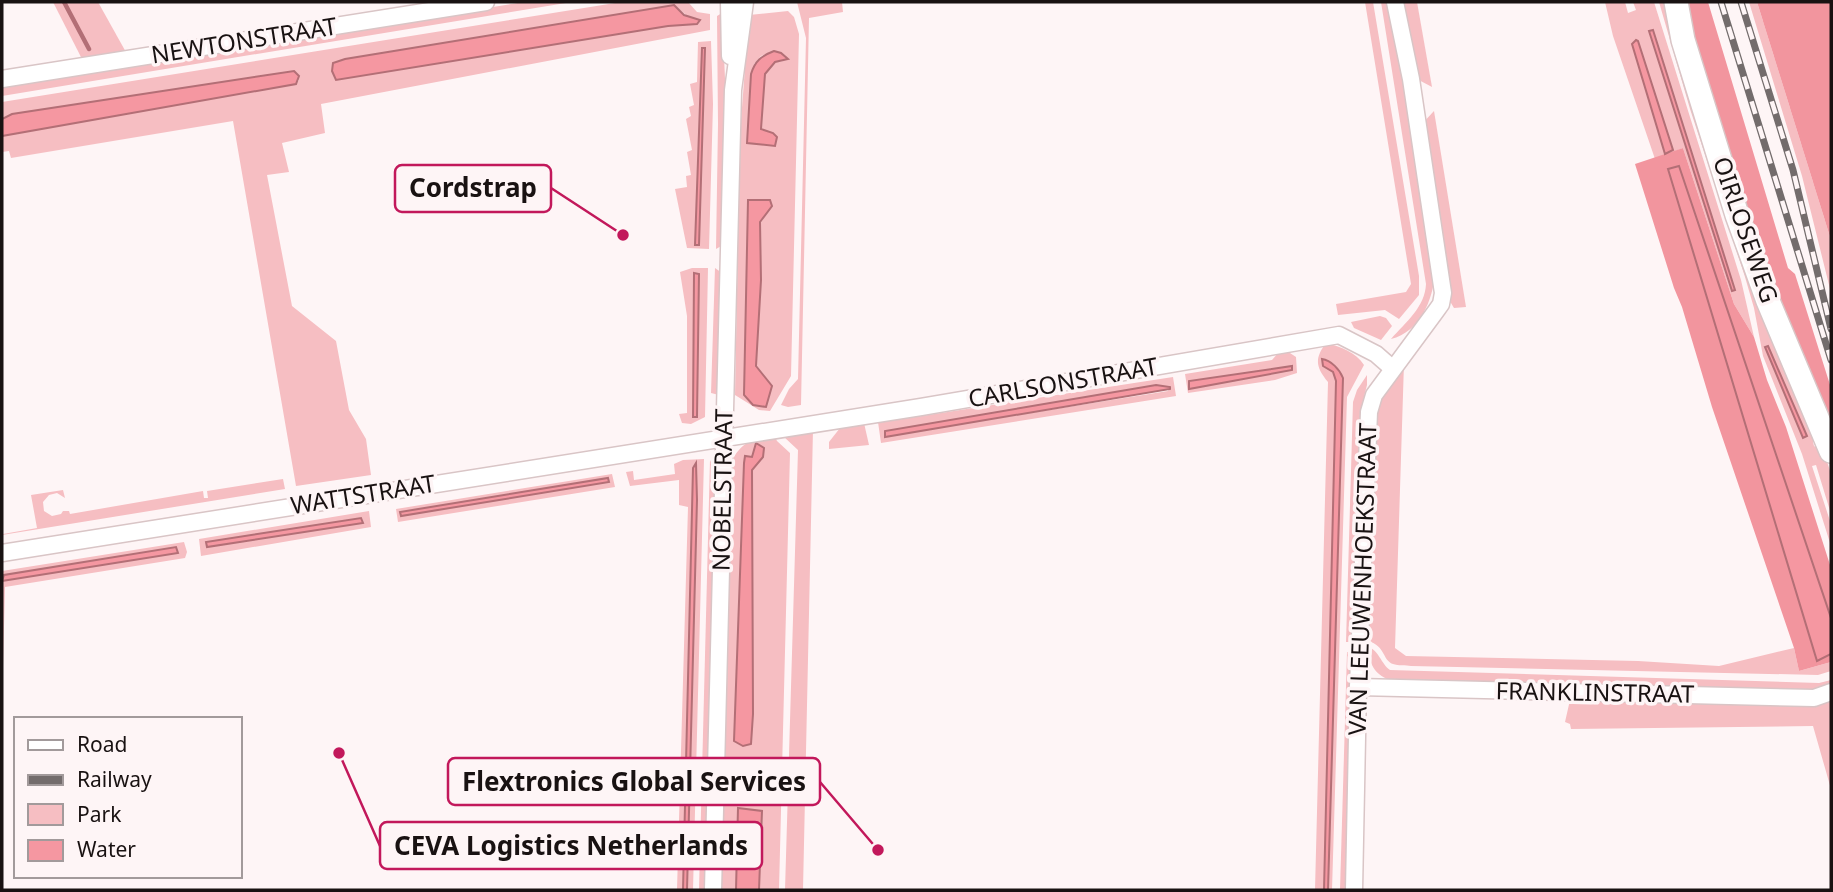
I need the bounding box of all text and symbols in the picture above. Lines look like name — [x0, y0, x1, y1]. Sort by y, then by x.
street label: NEWTONSTRAAT — [149, 8, 340, 70]
street label: OIRLOSEWEG — [1706, 152, 1787, 307]
callout: Cordstrap — [395, 165, 551, 212]
text: Cordstrap — [409, 169, 537, 205]
street label: CARLSONSTRAAT — [965, 348, 1161, 414]
street label: NOBELSTRAAT — [704, 408, 739, 571]
street label: VAN LEEUWENHOEKSTRAAT — [1340, 422, 1383, 736]
street label: WATTSTRAAT — [288, 466, 438, 521]
street label: FRANKLINSTRAAT — [1495, 673, 1695, 710]
legend — [14, 717, 242, 878]
text: Road — [77, 730, 127, 758]
callout: Flextronics Global Services — [448, 758, 820, 805]
text: Flextronics Global Services — [462, 763, 806, 799]
text: Railway — [77, 765, 152, 793]
text: Park — [77, 800, 122, 828]
callout: CEVA Logistics Netherlands — [380, 822, 762, 869]
text: CEVA Logistics Netherlands — [394, 827, 748, 863]
text: Water — [77, 835, 136, 863]

